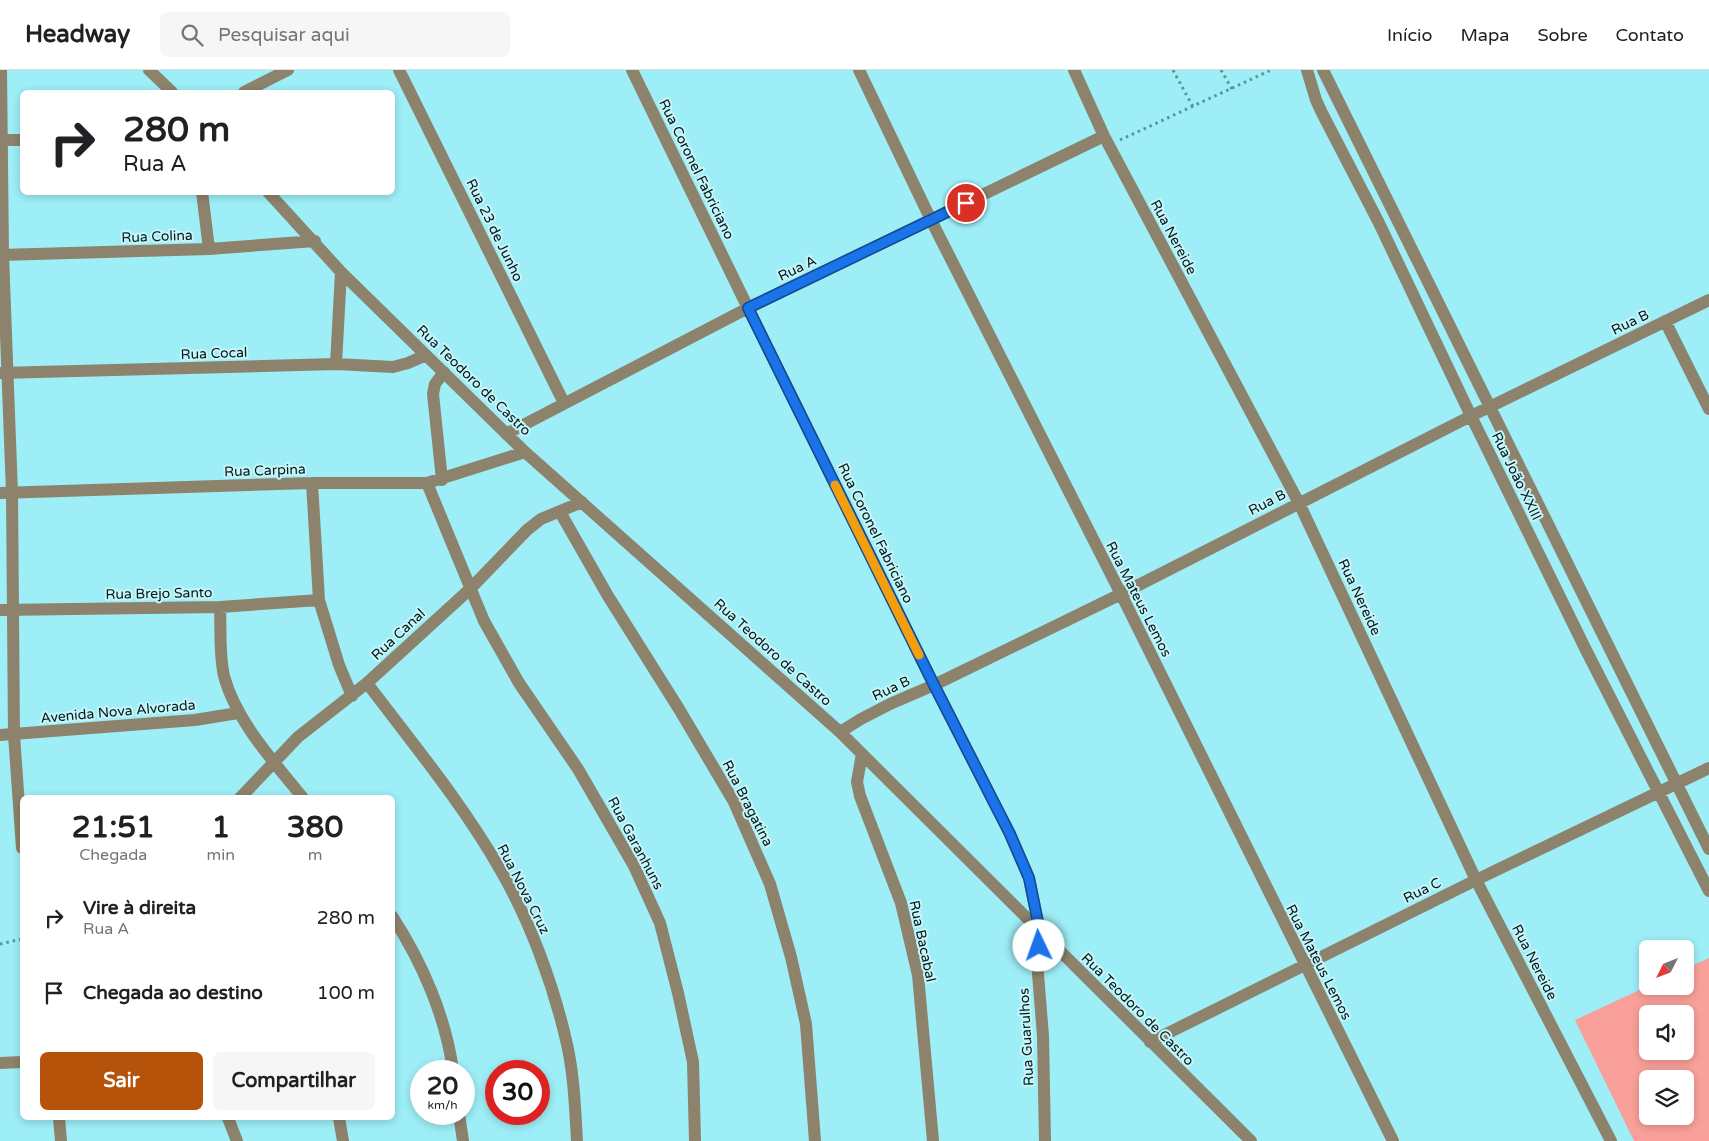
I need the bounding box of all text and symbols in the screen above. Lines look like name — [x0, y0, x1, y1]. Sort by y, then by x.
search box — [160, 12, 510, 57]
text: Headway — [25, 20, 130, 49]
icon: search — [178, 21, 206, 49]
text: Pesquisar aqui — [218, 24, 350, 46]
text: Início — [1387, 24, 1432, 46]
text: Mapa — [1460, 24, 1509, 46]
text: Sobre — [1537, 24, 1588, 46]
text: Contato — [1616, 24, 1684, 46]
street label: Rua Coronel Fabriciano — [655, 96, 738, 242]
text: 280 m — [123, 109, 230, 151]
icon: right — [40, 110, 105, 175]
text: Rua A — [123, 151, 187, 177]
street label: Rua 23 de Junho — [462, 176, 527, 284]
pin — [945, 182, 987, 224]
icon: arrive — [952, 189, 980, 217]
street label: Rua Nereide — [1147, 197, 1200, 278]
street label: Rua Colina — [121, 227, 193, 246]
street label: Rua A — [775, 252, 819, 285]
street label: Rua B — [1609, 306, 1652, 339]
street label: Rua Teodoro de Castro — [413, 321, 534, 439]
street label: Rua Cocal — [180, 344, 248, 363]
street label: Rua João XXIII — [1488, 429, 1545, 523]
street label: Rua Coronel Fabriciano — [834, 460, 917, 606]
street label: Rua Carpina — [224, 461, 306, 480]
street label: Rua B — [1246, 486, 1289, 519]
street label: Rua Mateus Lemos — [1102, 539, 1175, 660]
street label: Rua Nereide — [1334, 556, 1385, 638]
street label: Rua Brejo Santo — [105, 584, 213, 603]
street label: Rua Teodoro de Castro — [710, 595, 835, 710]
street label: Rua Canal — [368, 605, 429, 664]
street label: Rua B — [870, 672, 913, 705]
street label: Avenida Nova Alvorada — [40, 696, 196, 727]
street label: Rua Bragatina — [719, 757, 777, 849]
street label: Rua Garanhuns — [604, 794, 667, 893]
text: 21:51 — [72, 809, 155, 846]
text: 1 — [211, 809, 230, 846]
text: 380 — [287, 809, 343, 846]
street label: Rua Nova Cruz — [494, 841, 554, 937]
text: Chegada — [79, 845, 147, 865]
text: min — [207, 845, 235, 865]
text: m — [308, 845, 322, 865]
street label: Rua C — [1401, 874, 1444, 907]
text: Vire à direita — [83, 897, 196, 919]
street label: Rua Bacabal — [906, 899, 939, 984]
street label: Rua Mateus Lemos — [1282, 902, 1355, 1023]
icon: right — [40, 904, 68, 932]
text: 280 m — [317, 907, 375, 929]
text: Rua A — [83, 919, 129, 939]
position arrow — [1012, 919, 1064, 971]
street label: Rua Nereide — [1508, 922, 1561, 1003]
north arrow — [1639, 940, 1694, 995]
map controls — [1639, 940, 1694, 1125]
street label: Rua Teodoro de Castro — [1078, 949, 1198, 1069]
icon: arrive — [40, 979, 68, 1007]
text: Chegada ao destino — [83, 982, 263, 1004]
text: 100 m — [317, 982, 375, 1004]
street label: Rua Guarulhos — [1015, 987, 1038, 1086]
button: sound — [1639, 1005, 1694, 1060]
button: Sair — [40, 1052, 203, 1110]
button: Compartilhar — [213, 1052, 375, 1110]
speed limit sign: 30 — [485, 1060, 550, 1125]
button: layers — [1639, 1070, 1694, 1125]
text: 20 — [427, 1071, 458, 1101]
text: km/h — [427, 1098, 458, 1112]

